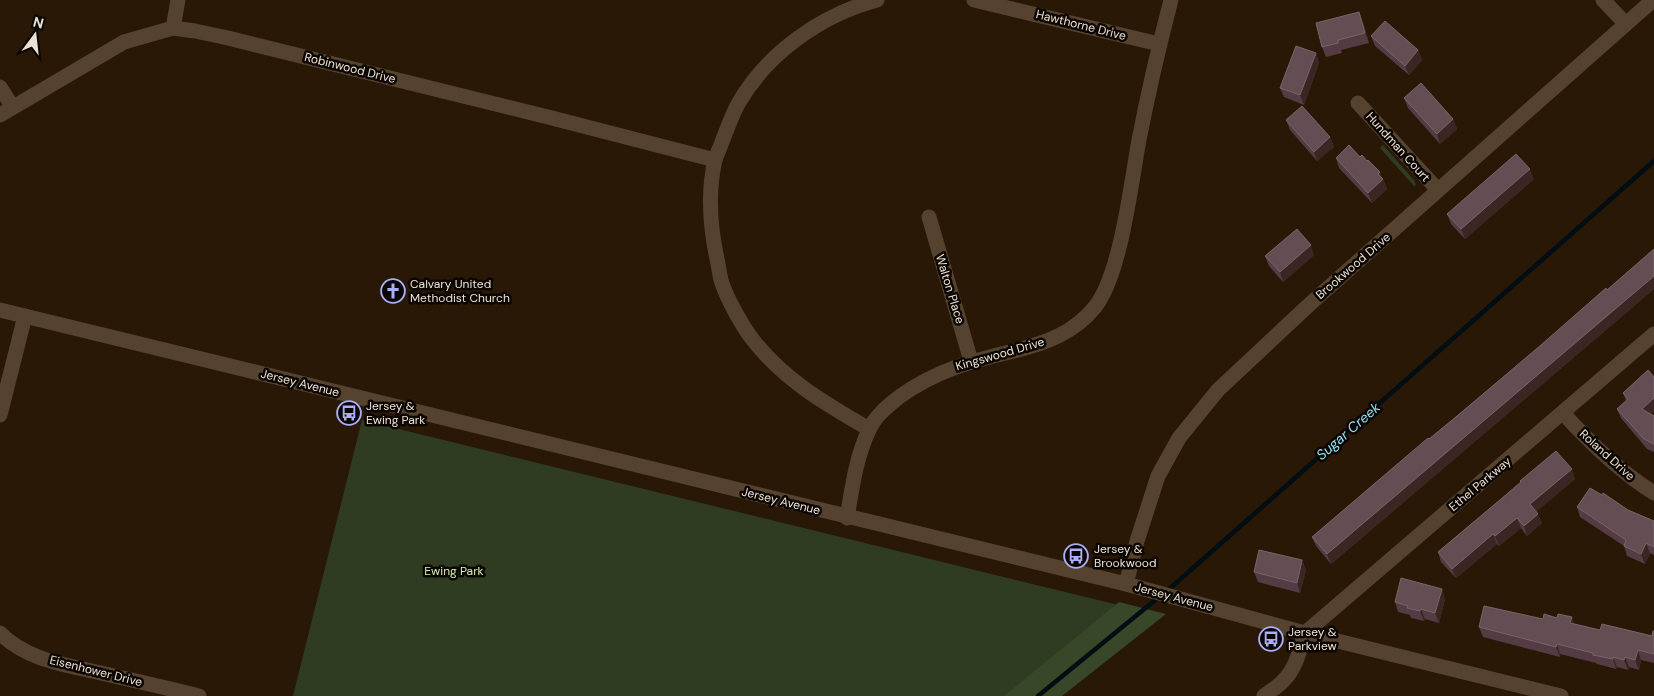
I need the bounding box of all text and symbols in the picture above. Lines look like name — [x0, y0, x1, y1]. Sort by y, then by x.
street label: Hawthorne Drive — [1034, 6, 1128, 44]
north arrow — [10, 10, 60, 60]
text: N — [31, 12, 46, 32]
street label: Robinwood Drive — [303, 49, 397, 87]
street label: Hundman Court — [1362, 109, 1434, 185]
street label: Brookwood Drive — [1312, 229, 1394, 303]
street label: Walton Place — [932, 252, 968, 326]
place label: Calvary United Methodist Church — [410, 276, 510, 306]
church icon: Calvary United Methodist Church — [380, 278, 406, 304]
street label: Kingswood Drive — [954, 334, 1046, 374]
street label: Jersey Avenue — [259, 365, 341, 401]
place label: Jersey & Ewing Park — [366, 398, 425, 428]
water label: Sugar Creek — [1312, 398, 1384, 464]
bus stop icon: Jersey & Ewing Park — [336, 400, 362, 426]
street label: Roland Drive — [1576, 426, 1638, 484]
street label: Ethel Parkway — [1445, 453, 1515, 515]
street label: Jersey Avenue — [740, 483, 822, 519]
place label: Jersey & Brookwood — [1094, 541, 1156, 571]
bus stop icon: Jersey & Brookwood — [1063, 543, 1089, 569]
park label: Ewing Park — [424, 563, 484, 579]
street label: Jersey Avenue — [1133, 579, 1215, 615]
place label: Jersey & Parkview — [1288, 624, 1337, 654]
bus stop icon: Jersey & Parkview — [1258, 626, 1284, 652]
street label: Eisenhower Drive — [48, 652, 144, 690]

